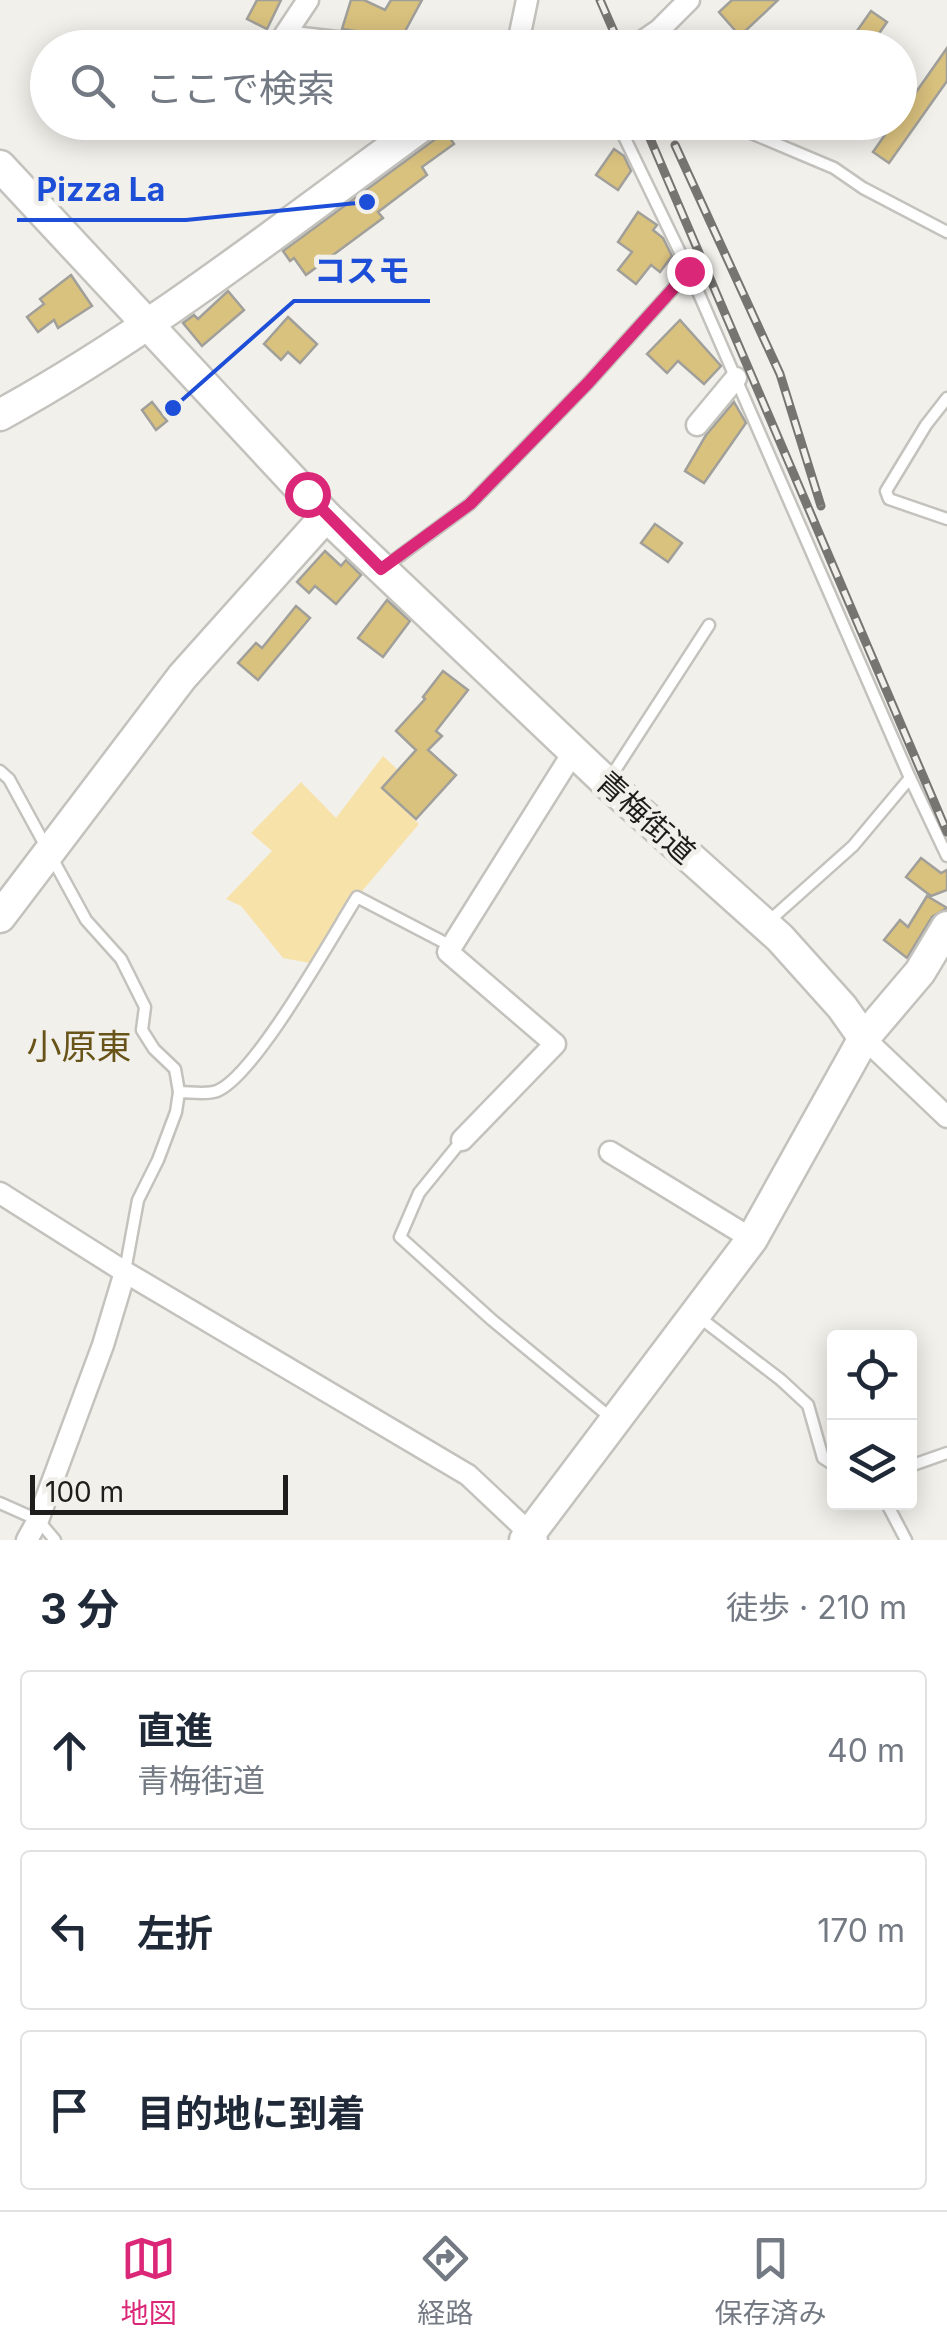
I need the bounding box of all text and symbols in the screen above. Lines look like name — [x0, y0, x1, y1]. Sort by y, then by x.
search box — [30, 30, 917, 140]
icon: search — [65, 58, 120, 113]
text: ここで検索 — [145, 65, 335, 111]
callout: Pizza La — [17, 158, 186, 220]
text: Pizza La — [37, 170, 165, 209]
callout: コスモ — [294, 239, 430, 301]
route end — [667, 249, 713, 295]
text: コスモ — [314, 251, 410, 290]
route start — [285, 472, 331, 518]
street label: 青梅街道 — [589, 763, 703, 871]
district label: 小原東 — [26, 1025, 132, 1067]
map controls — [827, 1330, 917, 1510]
button: locate — [827, 1330, 917, 1420]
button: layers — [827, 1420, 917, 1510]
scale bar — [30, 1470, 288, 1514]
text: 100 m — [45, 1475, 124, 1509]
text: 3 分 — [40, 1583, 119, 1634]
text: 徒歩 · 210 m — [726, 1588, 907, 1627]
text: 直進 — [137, 1707, 213, 1753]
icon: ahead — [42, 1723, 97, 1778]
text: 40 m — [827, 1731, 905, 1770]
text: 青梅街道 — [137, 1761, 265, 1800]
icon: left — [42, 1903, 97, 1958]
text: 左折 — [137, 1910, 213, 1956]
text: 170 m — [817, 1911, 905, 1950]
icon: arrive — [42, 2083, 97, 2138]
text: 目的地に到着 — [137, 2090, 365, 2136]
tab: 地図 — [120, 2231, 177, 2331]
tab: 経路 — [417, 2231, 474, 2331]
tab: 保存済み — [714, 2231, 827, 2331]

